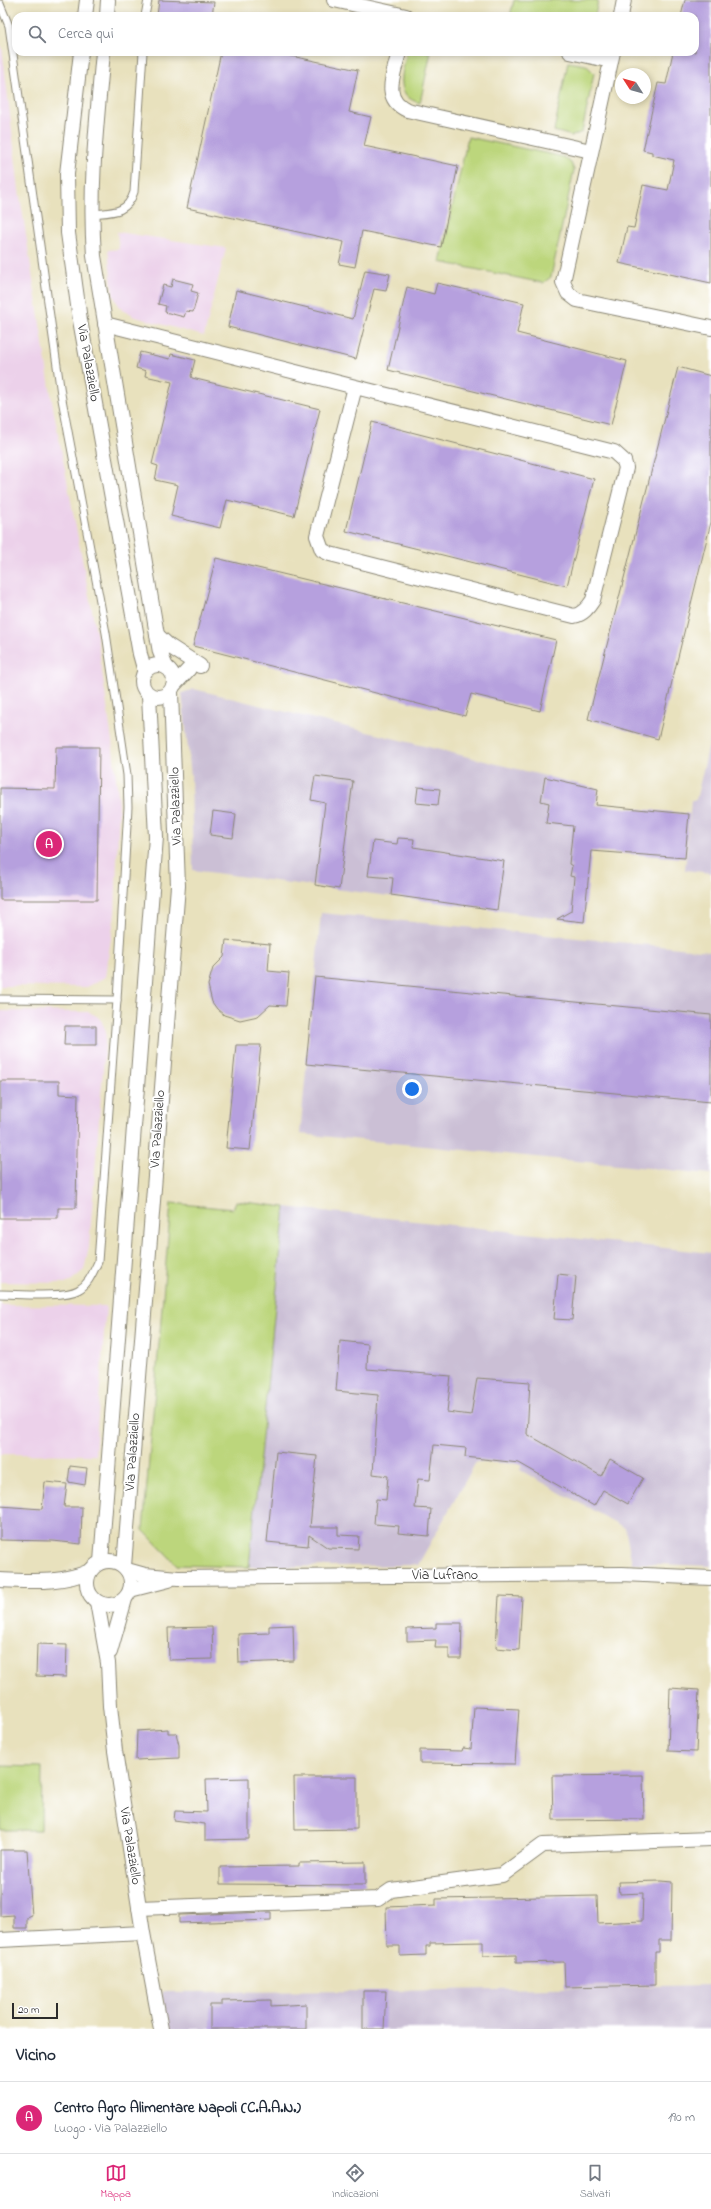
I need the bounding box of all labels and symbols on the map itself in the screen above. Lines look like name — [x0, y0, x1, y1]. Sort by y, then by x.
north arrow — [615, 68, 651, 104]
street label: Via Palazziello — [71, 322, 105, 403]
street label: Via Palazziello — [164, 767, 188, 846]
pin: A — [36, 829, 62, 859]
your location — [402, 1079, 422, 1099]
street label: Via Palazziello — [145, 1089, 171, 1170]
street label: Via Palazziello — [120, 1412, 146, 1493]
street label: Via Lufrano — [411, 1565, 478, 1586]
street label: Via Palazziello — [113, 1805, 146, 1886]
scale bar — [12, 2001, 58, 2020]

